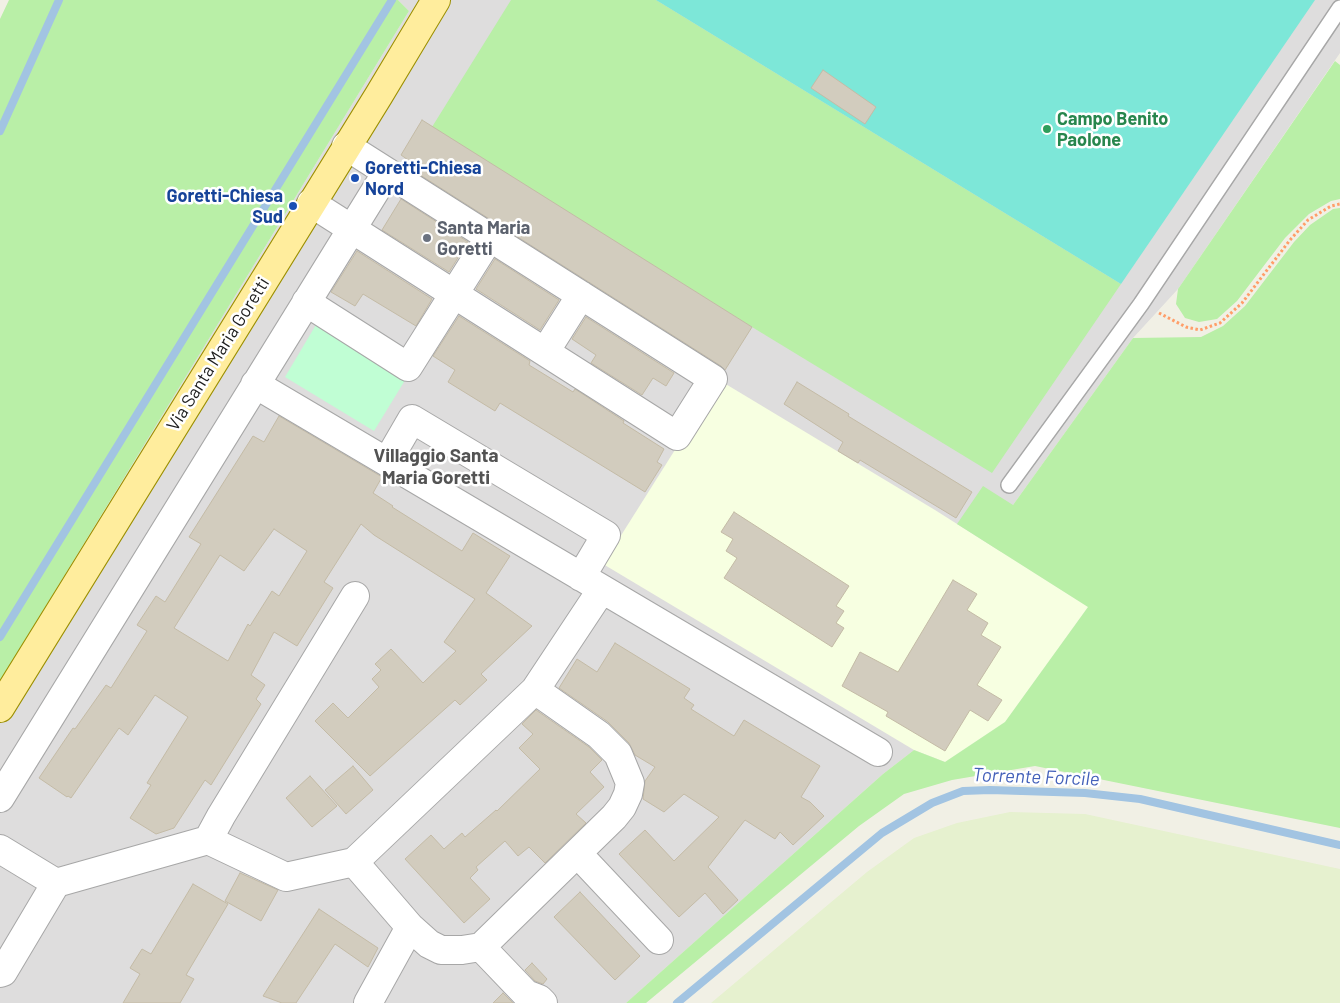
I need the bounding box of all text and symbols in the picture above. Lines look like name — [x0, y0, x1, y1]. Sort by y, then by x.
place label: Campo Benito Paolone — [1057, 108, 1168, 150]
marker: Campo Benito Paolone — [1041, 123, 1053, 135]
place label: Goretti-Chiesa Nord — [365, 157, 482, 200]
marker: Goretti-Chiesa Nord — [349, 172, 361, 184]
place label: Goretti-Chiesa Sud — [166, 185, 283, 228]
marker: Goretti-Chiesa Sud — [287, 200, 299, 212]
place label: Santa Maria Goretti — [437, 217, 530, 260]
marker: Santa Maria Goretti — [421, 232, 433, 244]
street label: Via Santa Maria Goretti — [162, 273, 274, 435]
district label: Villaggio Santa Maria Goretti — [373, 445, 499, 489]
water label: Torrente Forcile — [972, 763, 1100, 791]

